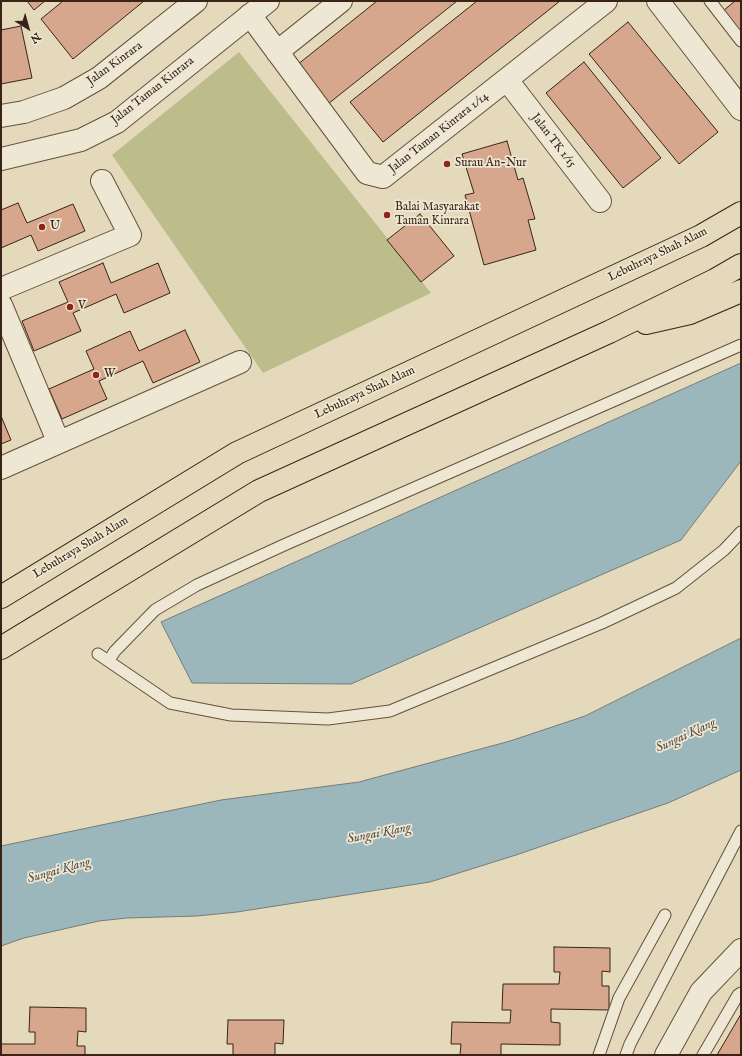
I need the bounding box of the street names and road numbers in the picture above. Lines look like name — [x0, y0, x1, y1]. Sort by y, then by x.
street label: Jalan Kinrara — [85, 39, 145, 89]
street label: Jalan Taman Kinrara — [109, 54, 197, 128]
street label: Jalan Taman Kinrara 1/14 — [386, 90, 492, 176]
street label: Jalan TK 1/15 — [527, 111, 579, 171]
street label: Lebuhraya Shah Alam — [606, 225, 710, 285]
street label: Lebuhraya Shah Alam — [313, 363, 417, 423]
street label: Lebuhraya Shah Alam — [31, 514, 131, 582]

